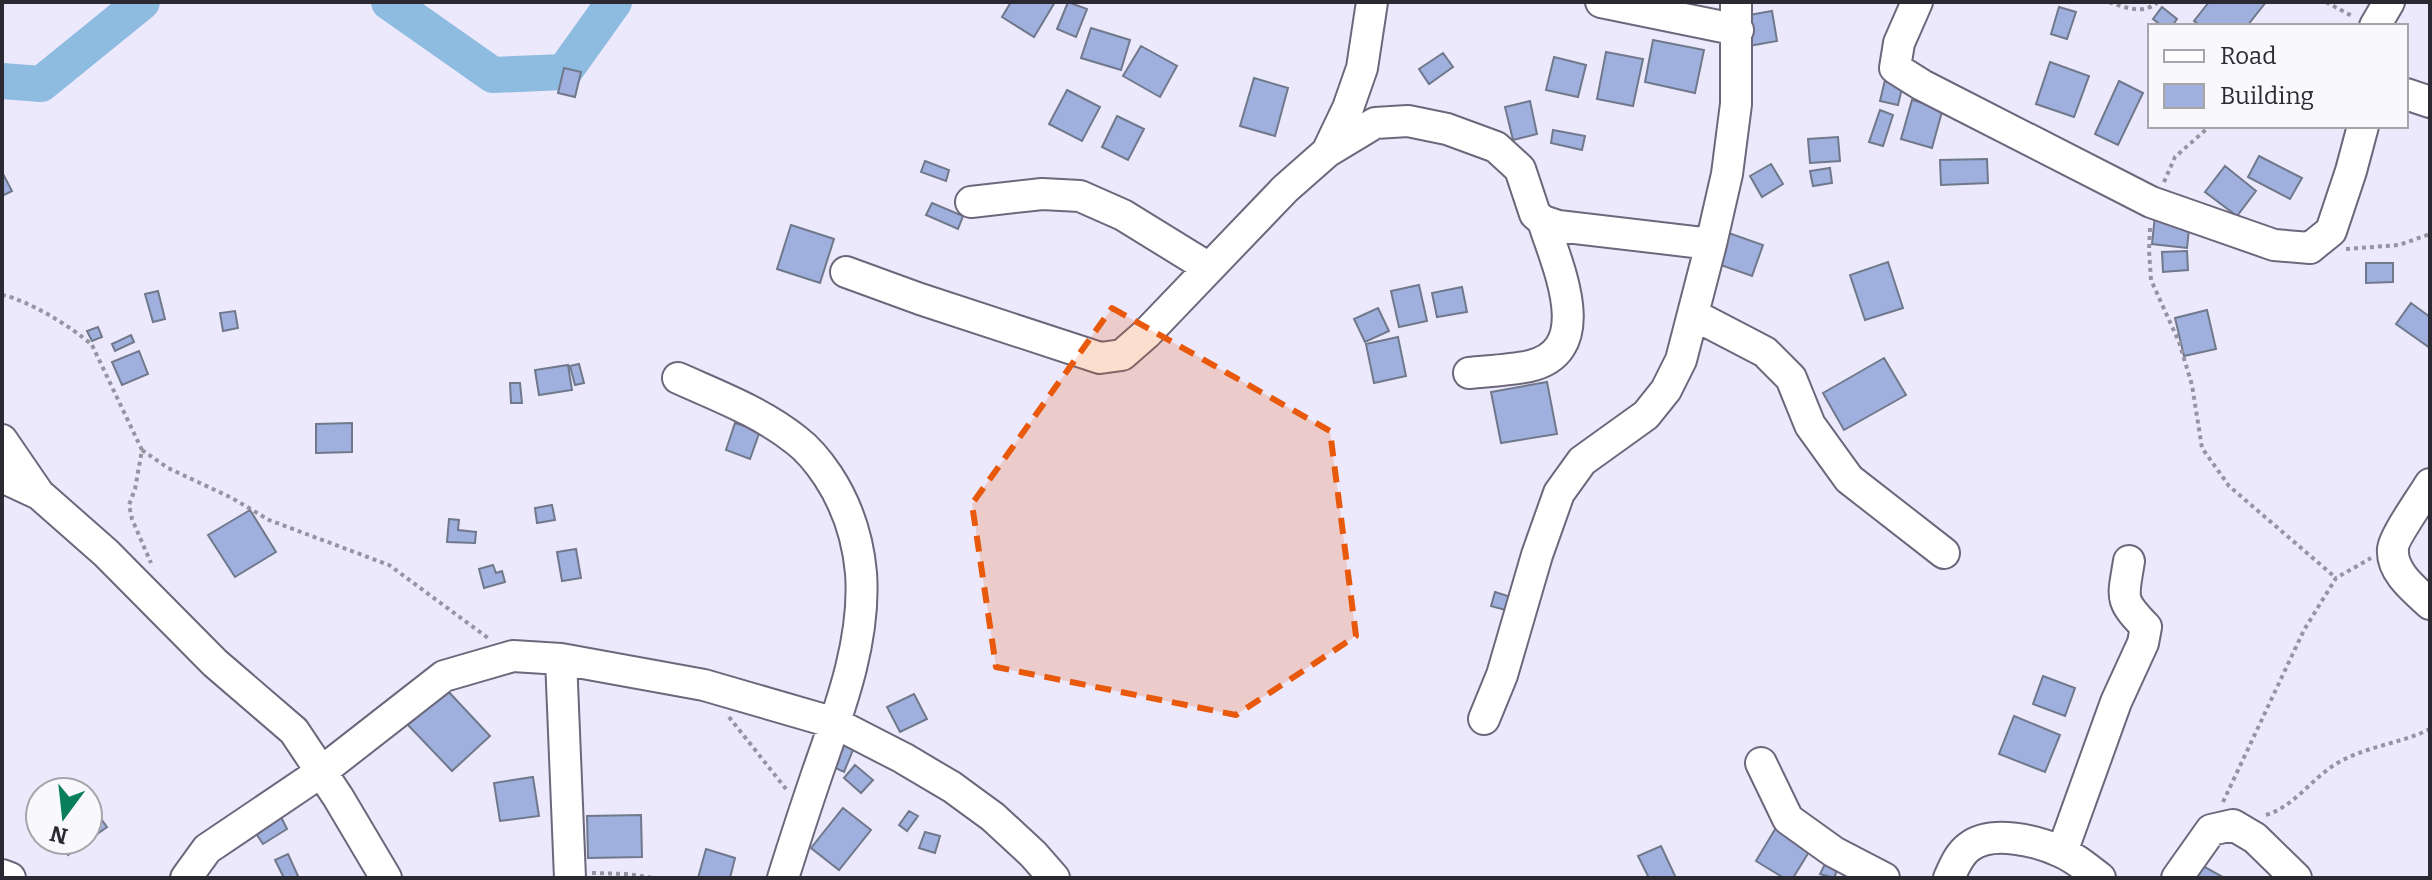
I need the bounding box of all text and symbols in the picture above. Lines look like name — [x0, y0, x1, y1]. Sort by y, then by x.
legend — [2148, 24, 2408, 128]
text: Road — [2220, 42, 2276, 70]
text: Building — [2220, 82, 2314, 110]
north arrow — [24, 776, 104, 856]
text: N — [47, 820, 71, 850]

